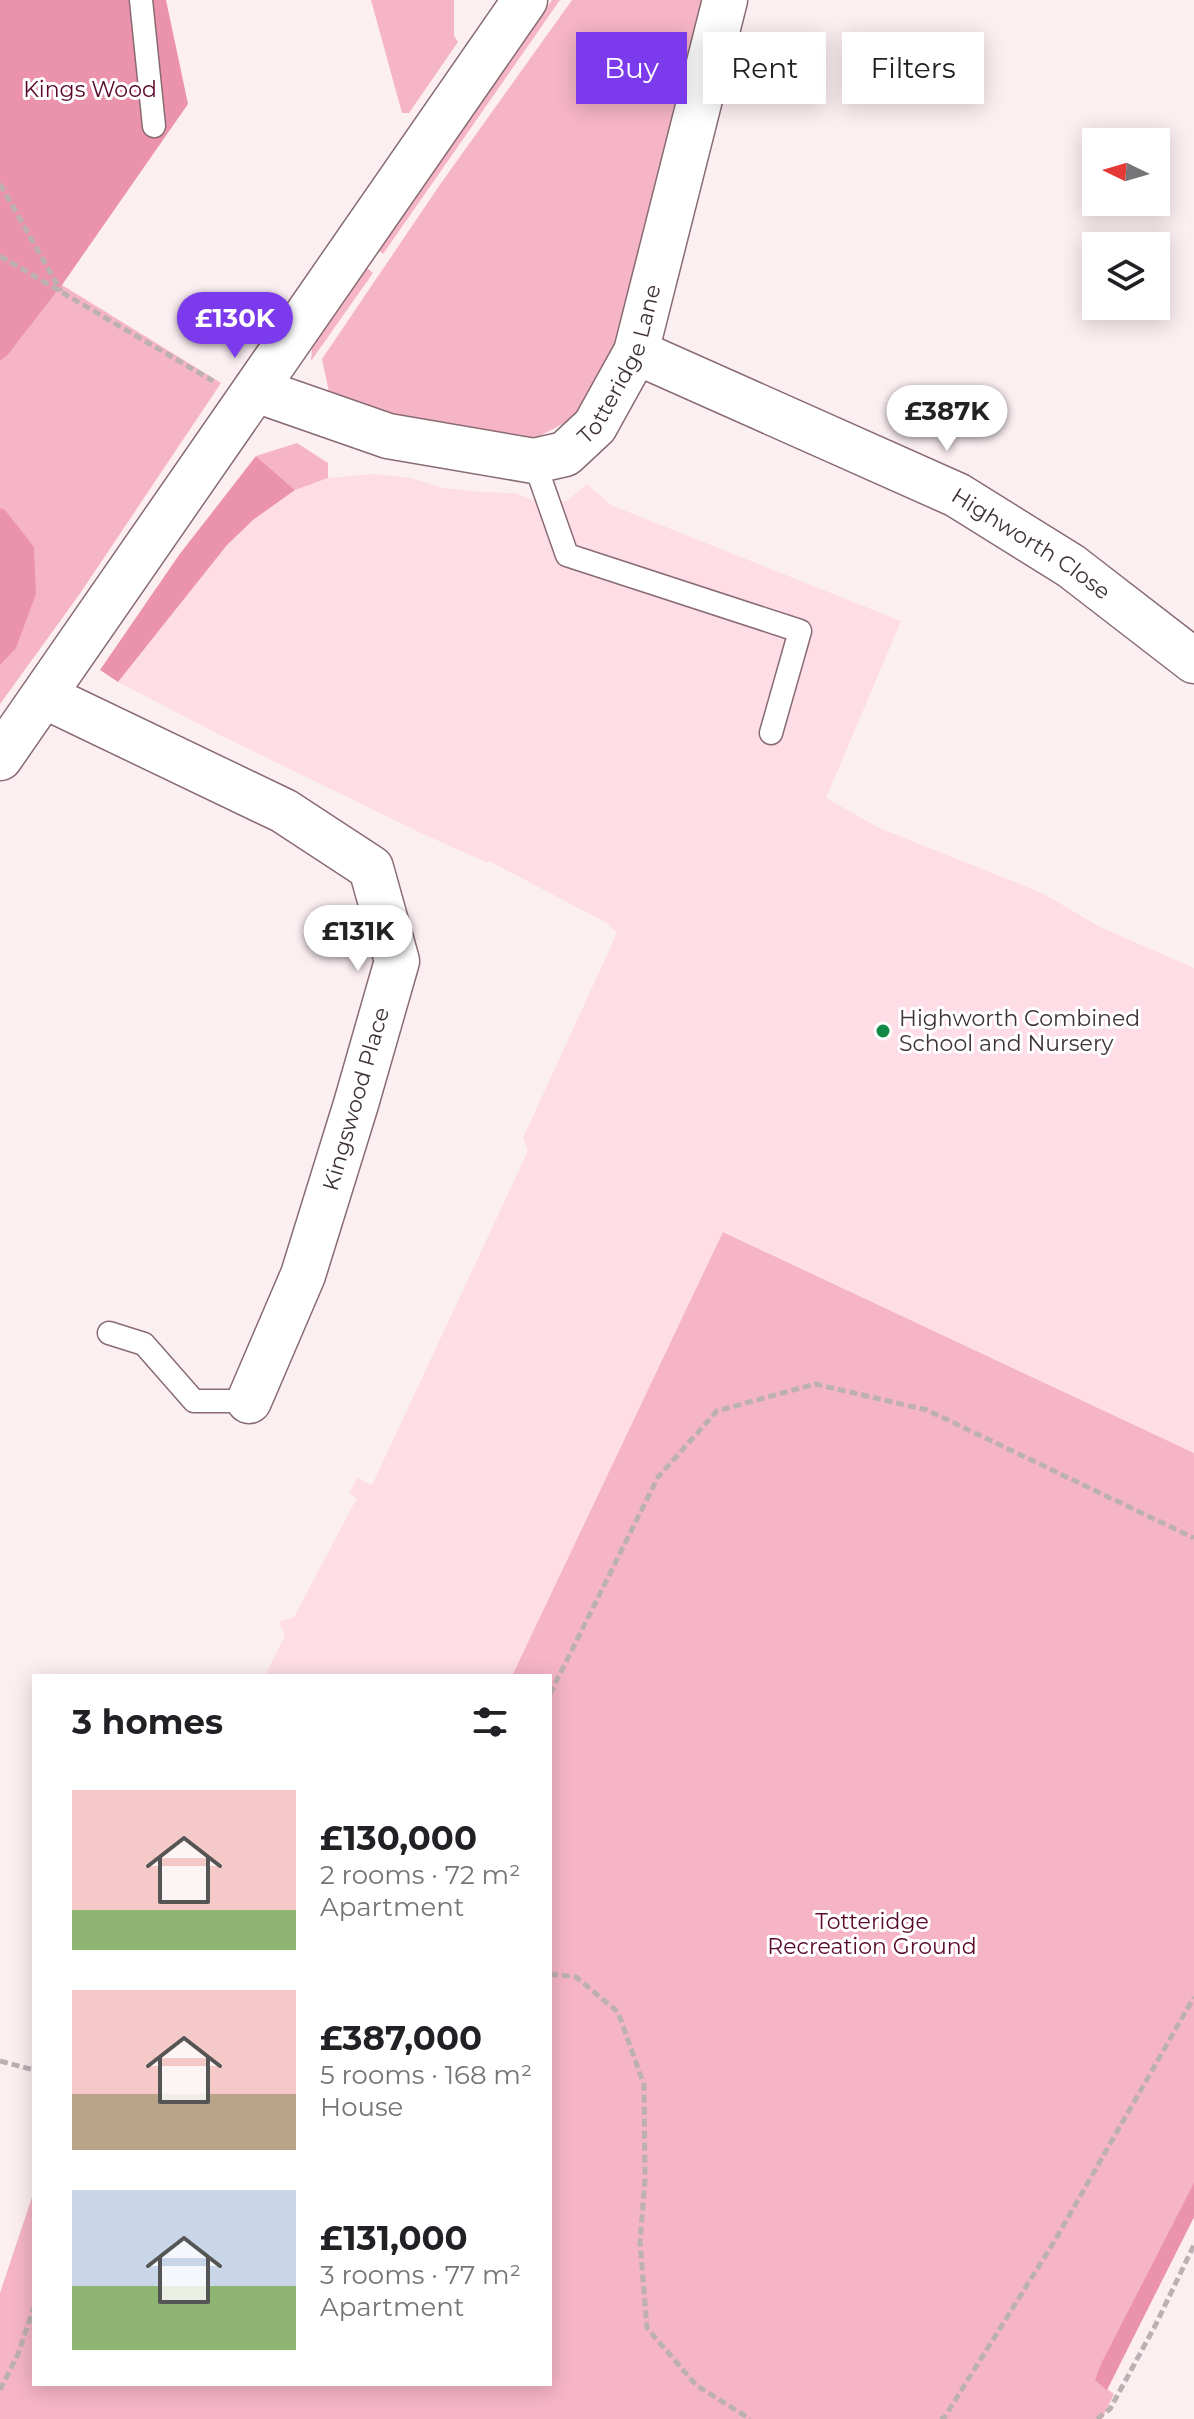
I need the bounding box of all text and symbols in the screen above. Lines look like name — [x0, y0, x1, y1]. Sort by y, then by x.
chip: Buy — [576, 32, 687, 104]
chip: Rent — [703, 32, 826, 104]
chip: Filters — [842, 32, 984, 104]
park label: Kings Wood — [23, 76, 157, 103]
north arrow — [1082, 128, 1170, 216]
map controls — [1082, 128, 1170, 320]
button: layers — [1082, 232, 1170, 320]
street label: Totteridge Lane — [572, 281, 666, 449]
pin: £130K — [179, 292, 291, 360]
text: £130K — [195, 302, 275, 334]
pin: £387K — [891, 385, 1003, 453]
text: £387K — [904, 395, 990, 427]
street label: Highworth Close — [947, 482, 1116, 605]
pin: £131K — [302, 905, 414, 973]
text: £131K — [322, 915, 394, 947]
street label: Kingswood Place — [317, 1004, 395, 1194]
place label: Highworth Combined School and Nursery — [899, 1005, 1140, 1057]
marker: Highworth Combined School and Nursery — [874, 1022, 892, 1040]
icon: filters — [468, 1700, 512, 1744]
text: 3 homes — [72, 1701, 223, 1743]
text: £130,000 — [320, 1817, 477, 1859]
icon: home — [136, 1822, 232, 1918]
text: 2 rooms · 72 m² — [320, 1859, 520, 1891]
text: Apartment — [320, 1891, 464, 1923]
park label: Totteridge Recreation Ground — [767, 1908, 977, 1960]
text: £387,000 — [320, 2017, 482, 2059]
icon: home — [136, 2022, 232, 2118]
text: 5 rooms · 168 m² — [320, 2059, 532, 2091]
text: House — [320, 2091, 403, 2123]
text: £131,000 — [320, 2217, 468, 2259]
icon: home — [136, 2222, 232, 2318]
text: 3 rooms · 77 m² — [320, 2259, 521, 2291]
text: Apartment — [320, 2291, 464, 2323]

